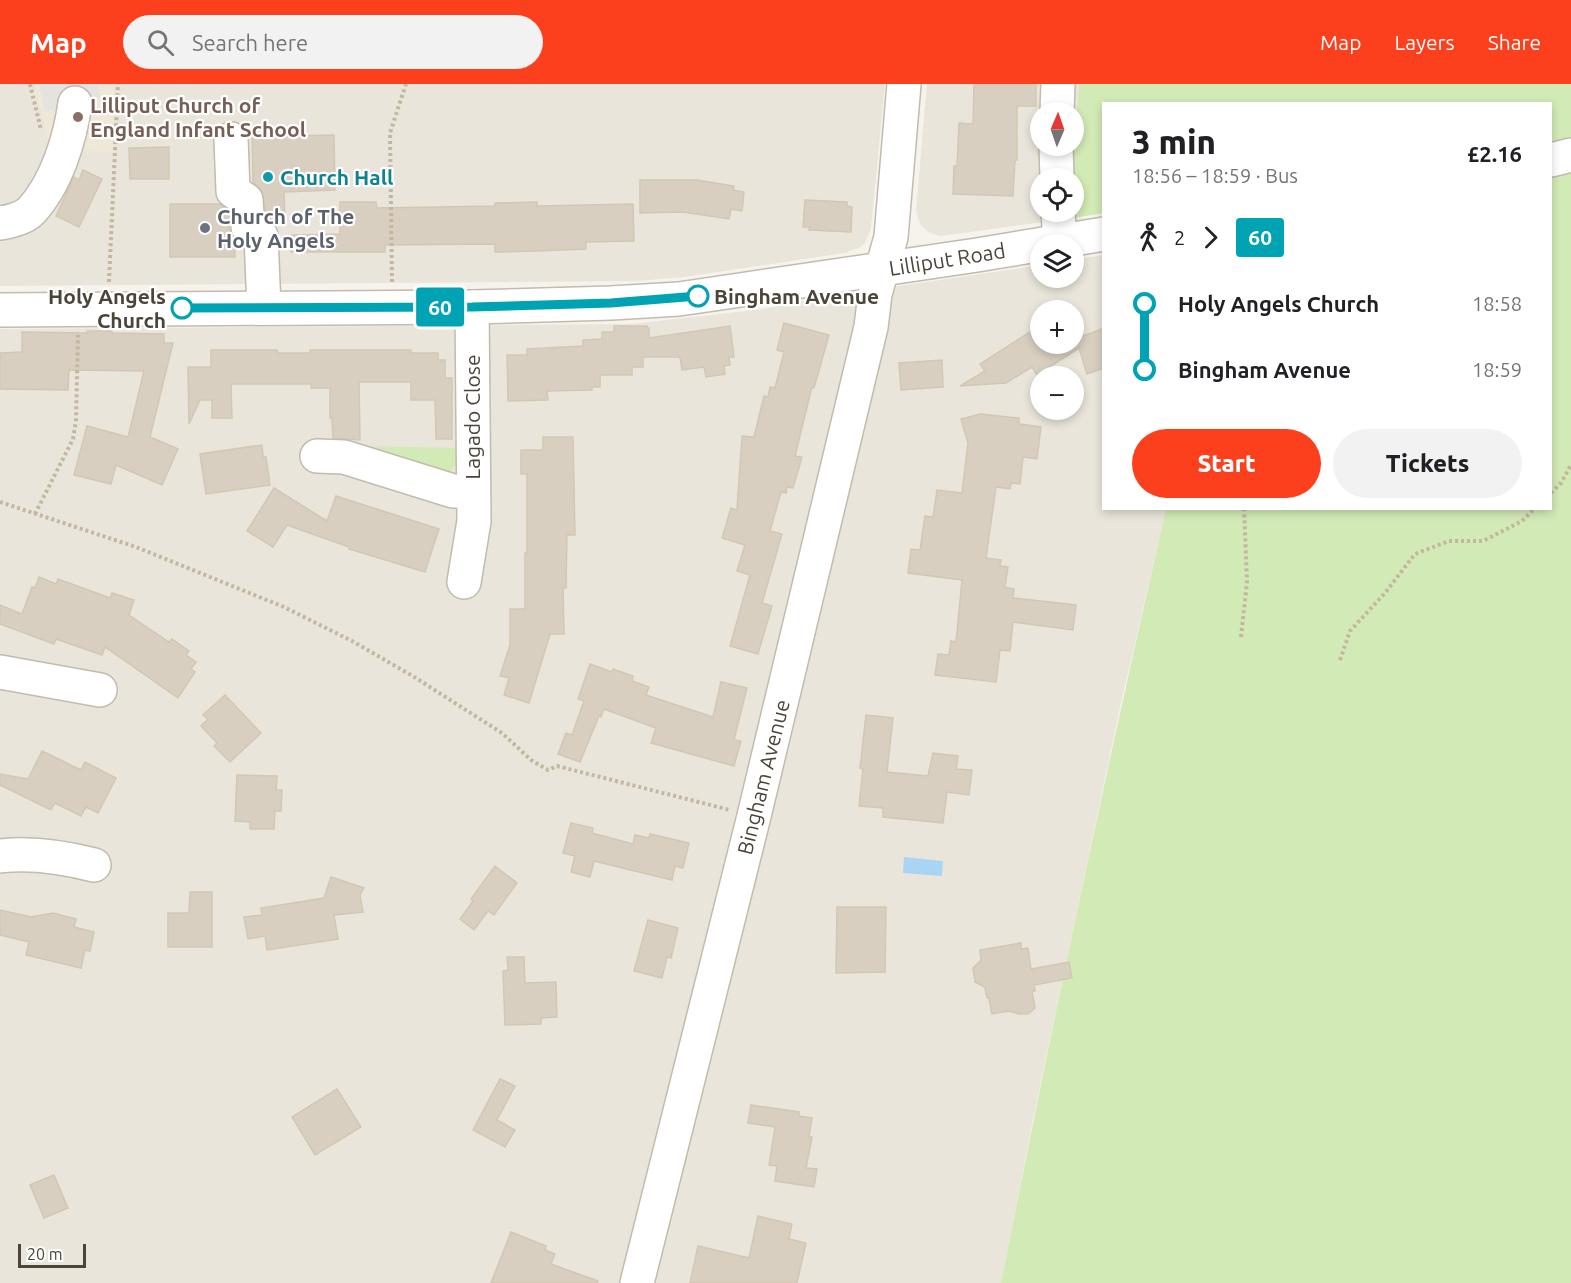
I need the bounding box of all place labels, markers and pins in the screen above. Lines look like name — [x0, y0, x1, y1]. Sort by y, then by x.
place label: Lilliput Church of England Infant School — [90, 93, 306, 141]
marker: Lilliput Church of England Infant School — [71, 110, 85, 124]
place label: Church Hall — [280, 165, 393, 189]
marker: Church Hall — [261, 170, 275, 184]
place label: Church of The Holy Angels — [217, 204, 354, 252]
marker: Church of The Holy Angels — [198, 221, 212, 235]
place label: Holy Angels Church — [48, 284, 166, 332]
place label: Bingham Avenue — [714, 284, 879, 308]
marker: Bingham Avenue — [687, 285, 709, 307]
marker: Holy Angels Church — [171, 297, 193, 319]

